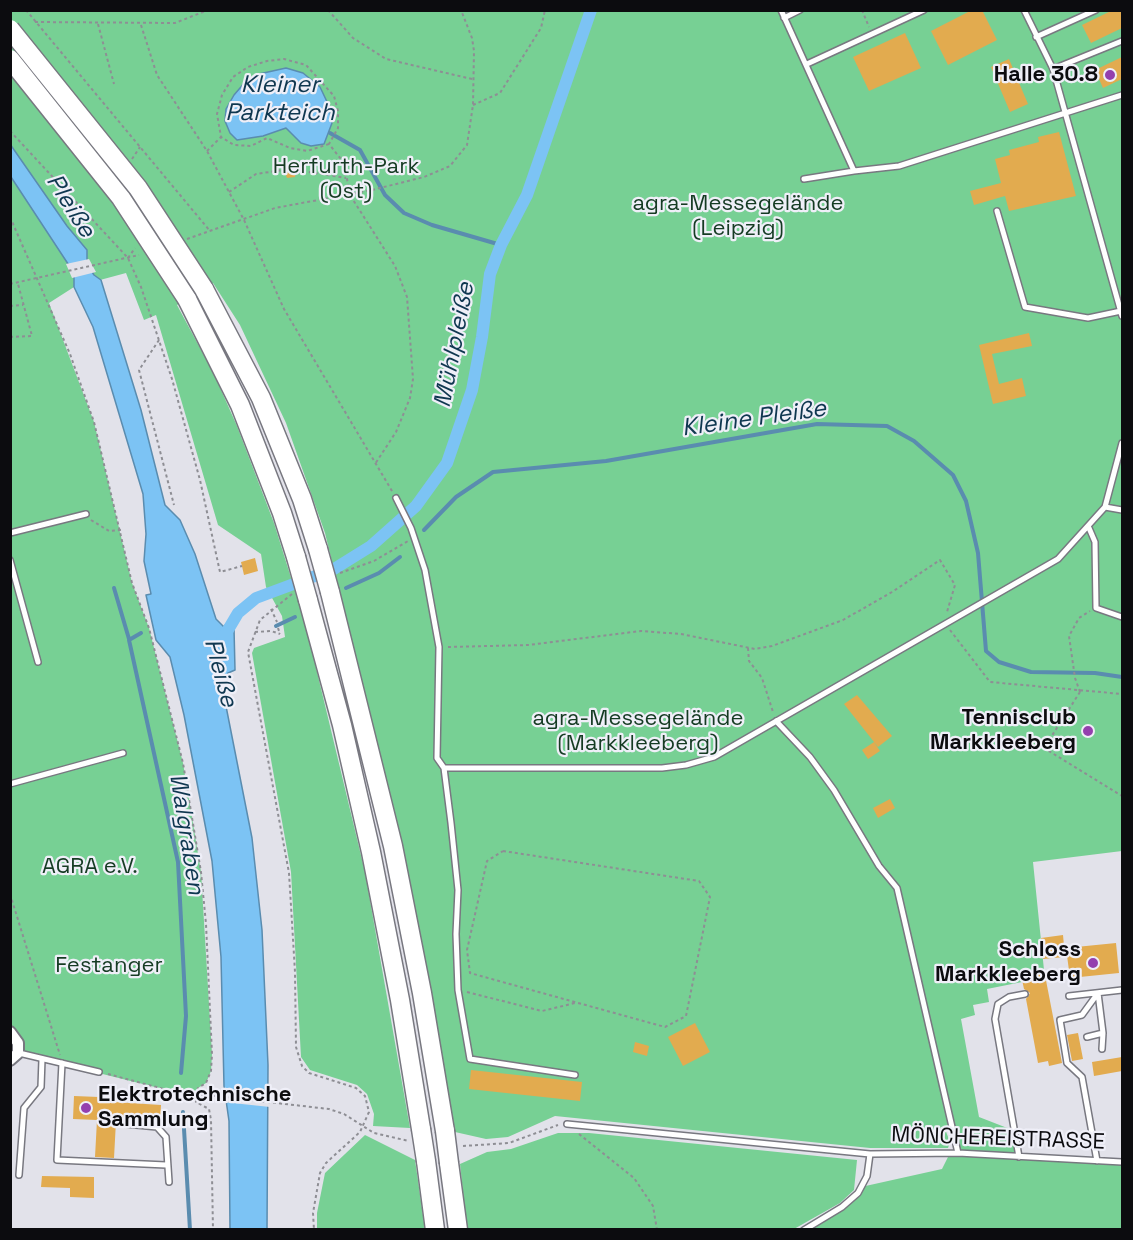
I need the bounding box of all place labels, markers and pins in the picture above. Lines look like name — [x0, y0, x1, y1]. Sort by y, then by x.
place label: Halle 30.8 — [994, 62, 1098, 88]
marker: Halle 30.8 — [1103, 68, 1117, 82]
place label: Tennisclub Markkleeberg — [930, 705, 1076, 756]
marker: Tennisclub Markkleeberg — [1081, 724, 1095, 738]
place label: Schloss Markkleeberg — [935, 937, 1081, 988]
marker: Schloss Markkleeberg — [1086, 956, 1100, 970]
place label: Elektrotechnische Sammlung — [98, 1082, 291, 1134]
marker: Elektrotechnische Sammlung — [79, 1101, 93, 1115]

